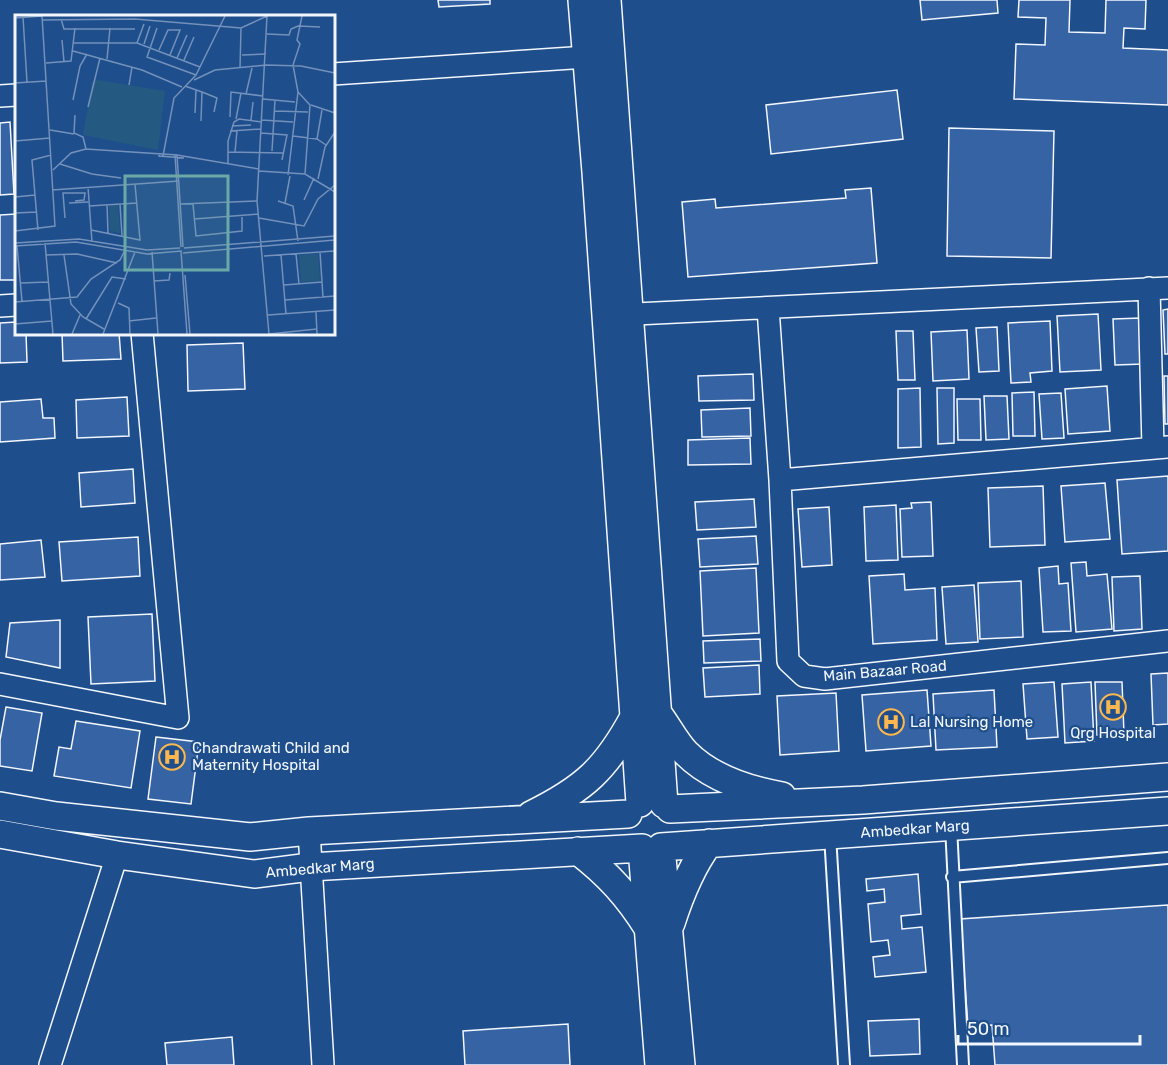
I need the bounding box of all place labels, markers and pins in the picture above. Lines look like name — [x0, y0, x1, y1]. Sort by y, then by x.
hospital icon: Qrg Hospital — [1098, 692, 1128, 722]
hospital icon: Lal Nursing Home — [876, 707, 906, 737]
place label: Lal Nursing Home — [910, 713, 1033, 731]
place label: Qrg Hospital — [1070, 724, 1156, 742]
place label: Chandrawati Child and Maternity Hospital — [192, 739, 350, 774]
hospital icon: Chandrawati Child and Maternity Hospital — [157, 742, 187, 772]

